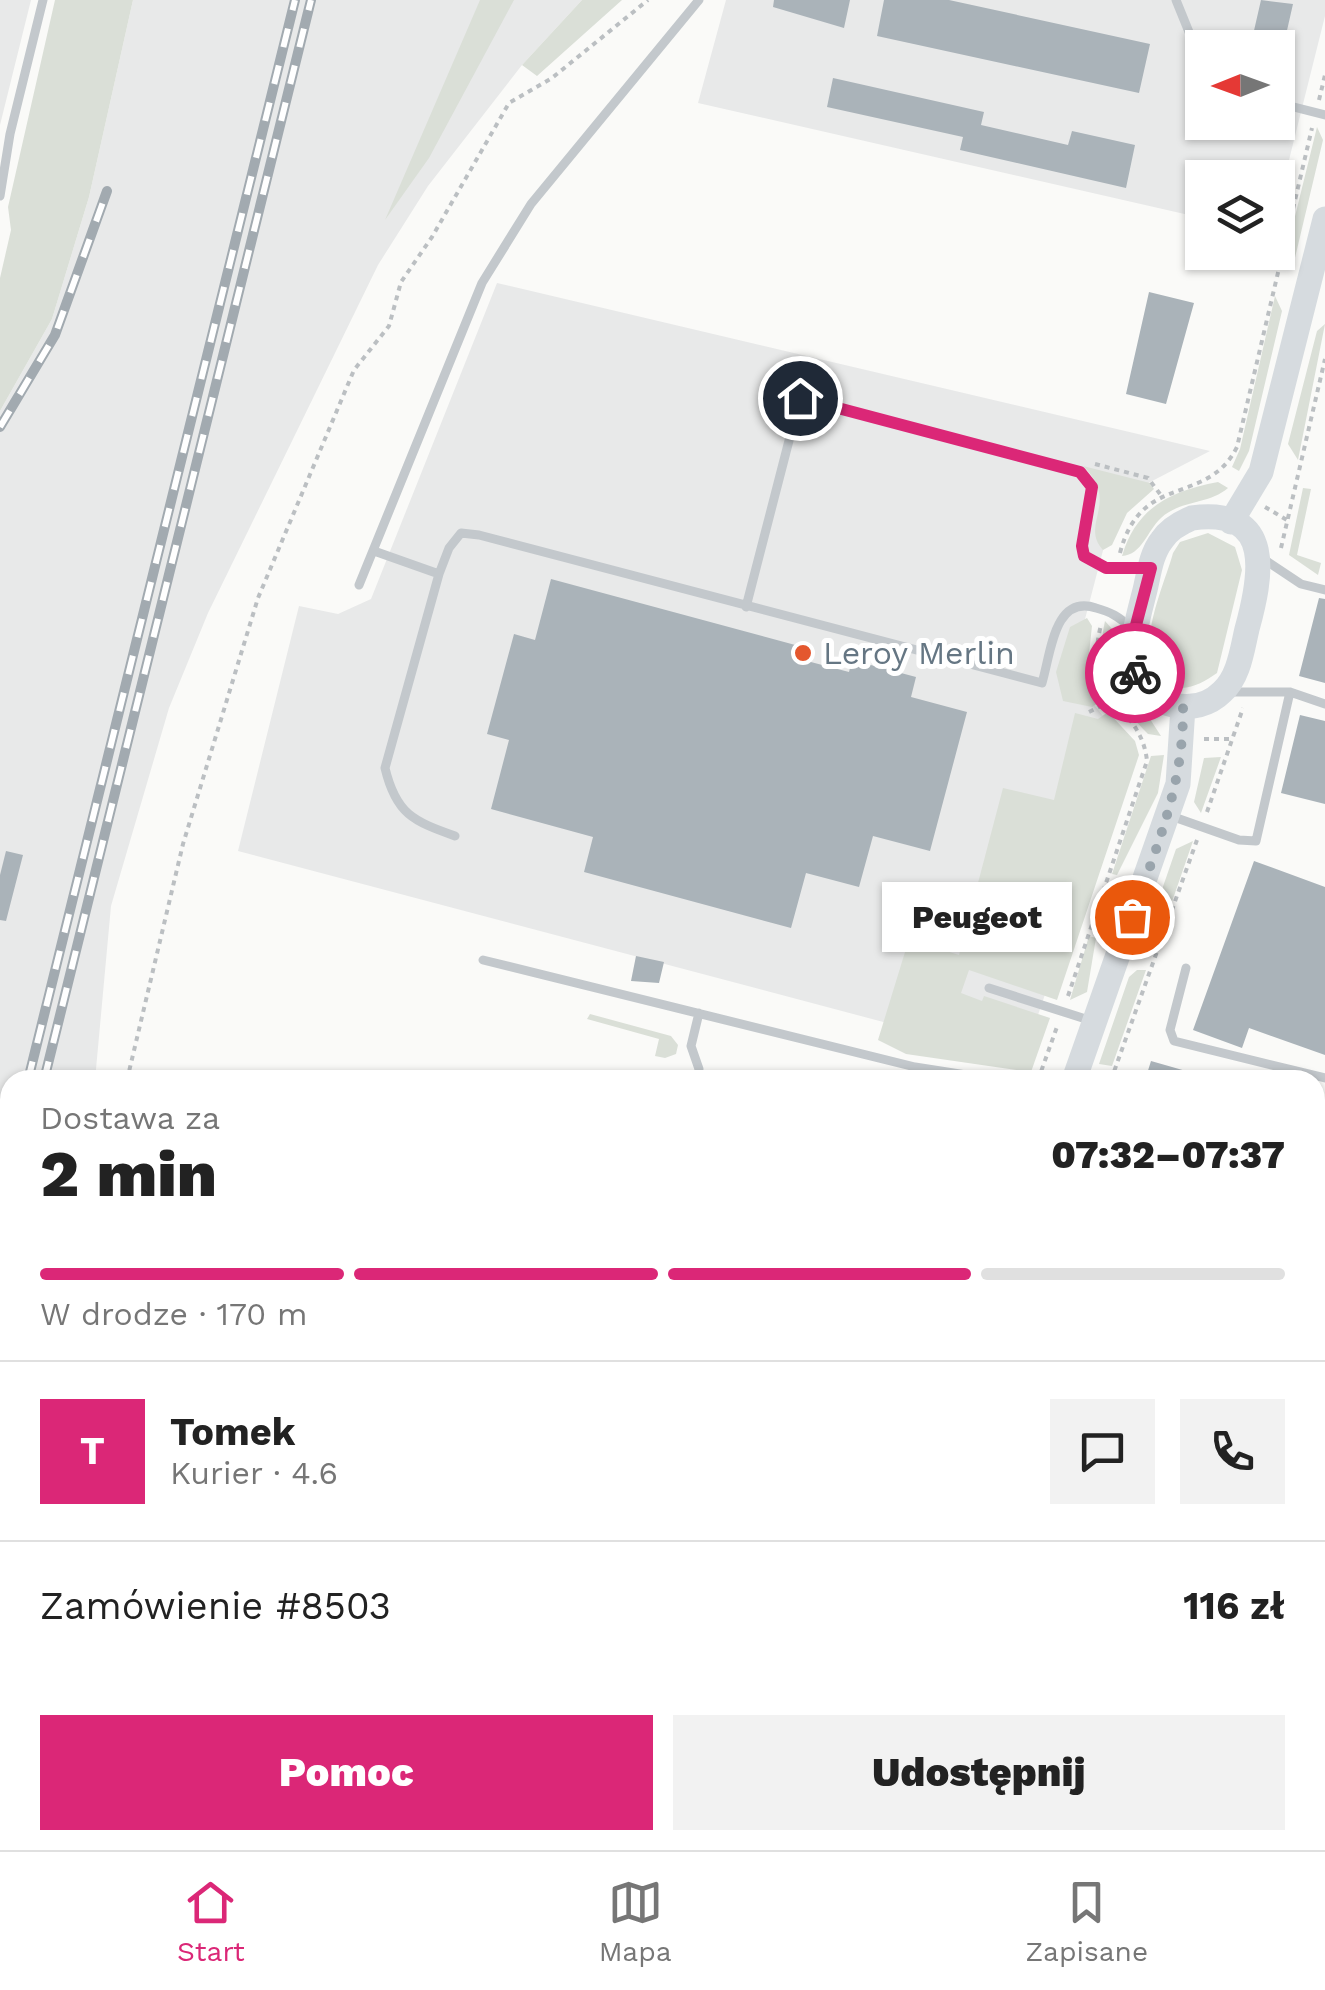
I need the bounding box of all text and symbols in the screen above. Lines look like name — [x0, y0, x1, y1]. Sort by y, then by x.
north arrow — [1185, 30, 1295, 140]
map controls — [1185, 30, 1295, 270]
button: layers — [1185, 160, 1295, 270]
pin — [758, 356, 843, 441]
icon: home — [773, 371, 828, 426]
courier — [1085, 623, 1185, 723]
place label: Leroy Merlin — [823, 634, 1015, 672]
marker: Leroy Merlin — [792, 642, 814, 664]
icon: bike — [1108, 646, 1163, 701]
pin — [1090, 875, 1175, 960]
callout: Peugeot — [882, 882, 1072, 952]
icon: bag — [1105, 890, 1160, 945]
text: Peugeot — [912, 898, 1042, 936]
text: Dostawa za — [40, 1099, 220, 1137]
text: 07:32–07:37 — [1051, 1133, 1285, 1177]
text: 2 min — [40, 1136, 217, 1212]
text: W drodze · 170 m — [40, 1295, 308, 1333]
button: chat — [1050, 1399, 1155, 1504]
button: phone — [1180, 1399, 1285, 1504]
text: Tomek — [170, 1410, 295, 1454]
text: T — [80, 1429, 105, 1473]
text: Kurier · 4.6 — [170, 1454, 338, 1492]
text: Zamówienie #8503 — [40, 1584, 391, 1628]
text: 116 zł — [1183, 1584, 1285, 1628]
button: Pomoc — [40, 1715, 653, 1830]
button: Udostępnij — [673, 1715, 1285, 1830]
tab: Start — [177, 1875, 245, 1968]
tab: Mapa — [599, 1875, 672, 1968]
tab: Zapisane — [1025, 1875, 1148, 1968]

